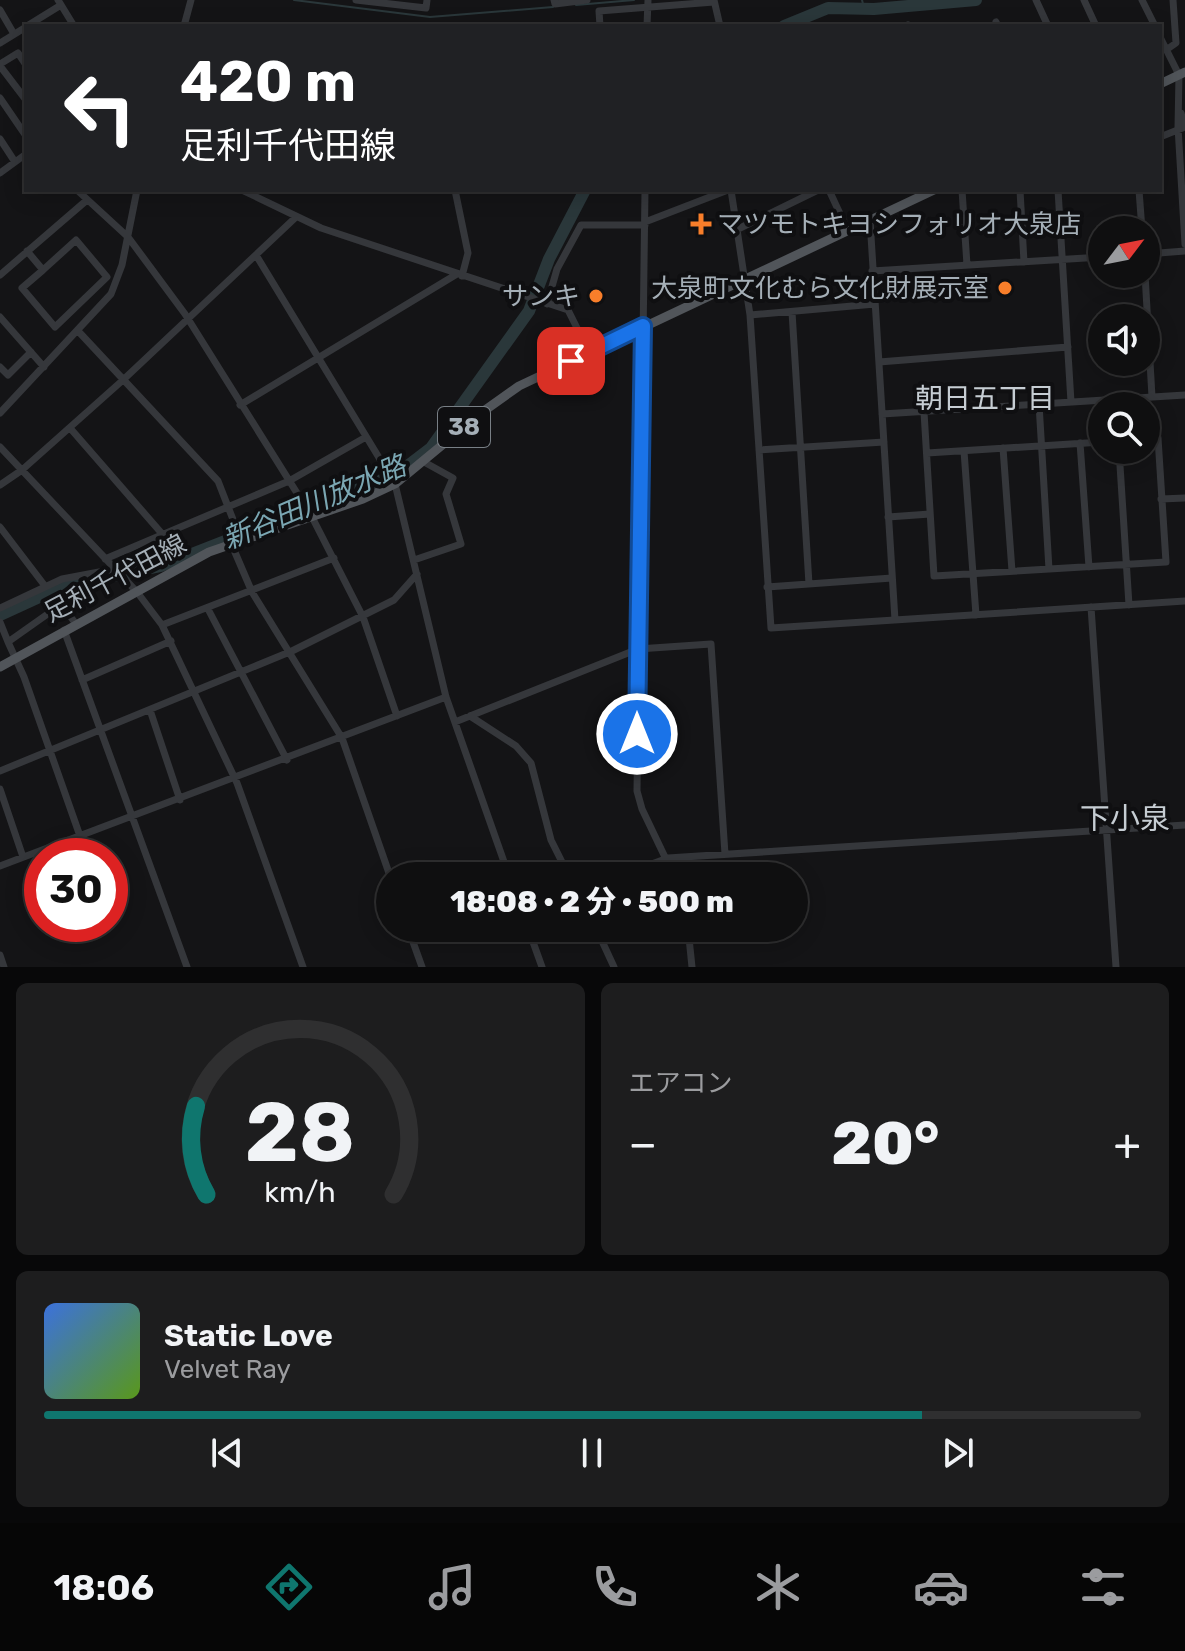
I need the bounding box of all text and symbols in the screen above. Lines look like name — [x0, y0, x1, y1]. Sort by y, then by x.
text: 420 m — [180, 49, 356, 115]
icon: left — [48, 56, 152, 160]
text: 足利千代田線 — [180, 124, 396, 167]
place label: マツモトキヨシフォリオ大泉店 — [717, 209, 1081, 240]
marker: マツモトキヨシフォリオ大泉店 — [692, 215, 710, 233]
north arrow — [1088, 216, 1160, 288]
map controls — [1088, 216, 1160, 464]
place label: 大泉町文化むら文化財展示室 — [651, 273, 989, 304]
marker: 大泉町文化むら文化財展示室 — [996, 279, 1014, 297]
place label: サンキ — [502, 281, 580, 312]
marker: サンキ — [587, 287, 605, 305]
button: sound — [1088, 304, 1160, 376]
pin — [537, 327, 605, 395]
icon: arrive — [549, 339, 593, 383]
district label: 朝日五丁目 — [915, 382, 1055, 415]
button: search — [1088, 392, 1160, 464]
road number: 38 — [438, 407, 490, 447]
water label: 新谷田川放水路 — [218, 448, 413, 556]
street label: 足利千代田線 — [39, 528, 191, 629]
position arrow — [595, 692, 679, 776]
district label: 下小泉 — [1080, 801, 1170, 837]
speed limit sign: 30 — [24, 838, 128, 942]
text: 18:08 · 2 分 · 500 m — [450, 884, 734, 920]
text: エアコン — [629, 1068, 733, 1099]
text: 28 — [245, 1083, 355, 1182]
text: 20° — [831, 1108, 939, 1179]
text: − — [629, 1118, 657, 1170]
text: + — [1114, 1118, 1141, 1170]
text: km/h — [265, 1175, 336, 1209]
text: Static Love — [164, 1318, 333, 1354]
text: Velvet Ray — [164, 1354, 291, 1385]
icon: previous — [205, 1431, 249, 1475]
icon: pause — [570, 1431, 614, 1475]
icon: next — [936, 1431, 980, 1475]
icon: directions — [261, 1559, 317, 1615]
icon: music — [424, 1559, 480, 1615]
icon: phone — [587, 1559, 643, 1615]
icon: climate — [750, 1559, 806, 1615]
icon: car — [913, 1559, 969, 1615]
icon: filters — [1075, 1559, 1131, 1615]
text: 18:06 — [53, 1566, 154, 1609]

